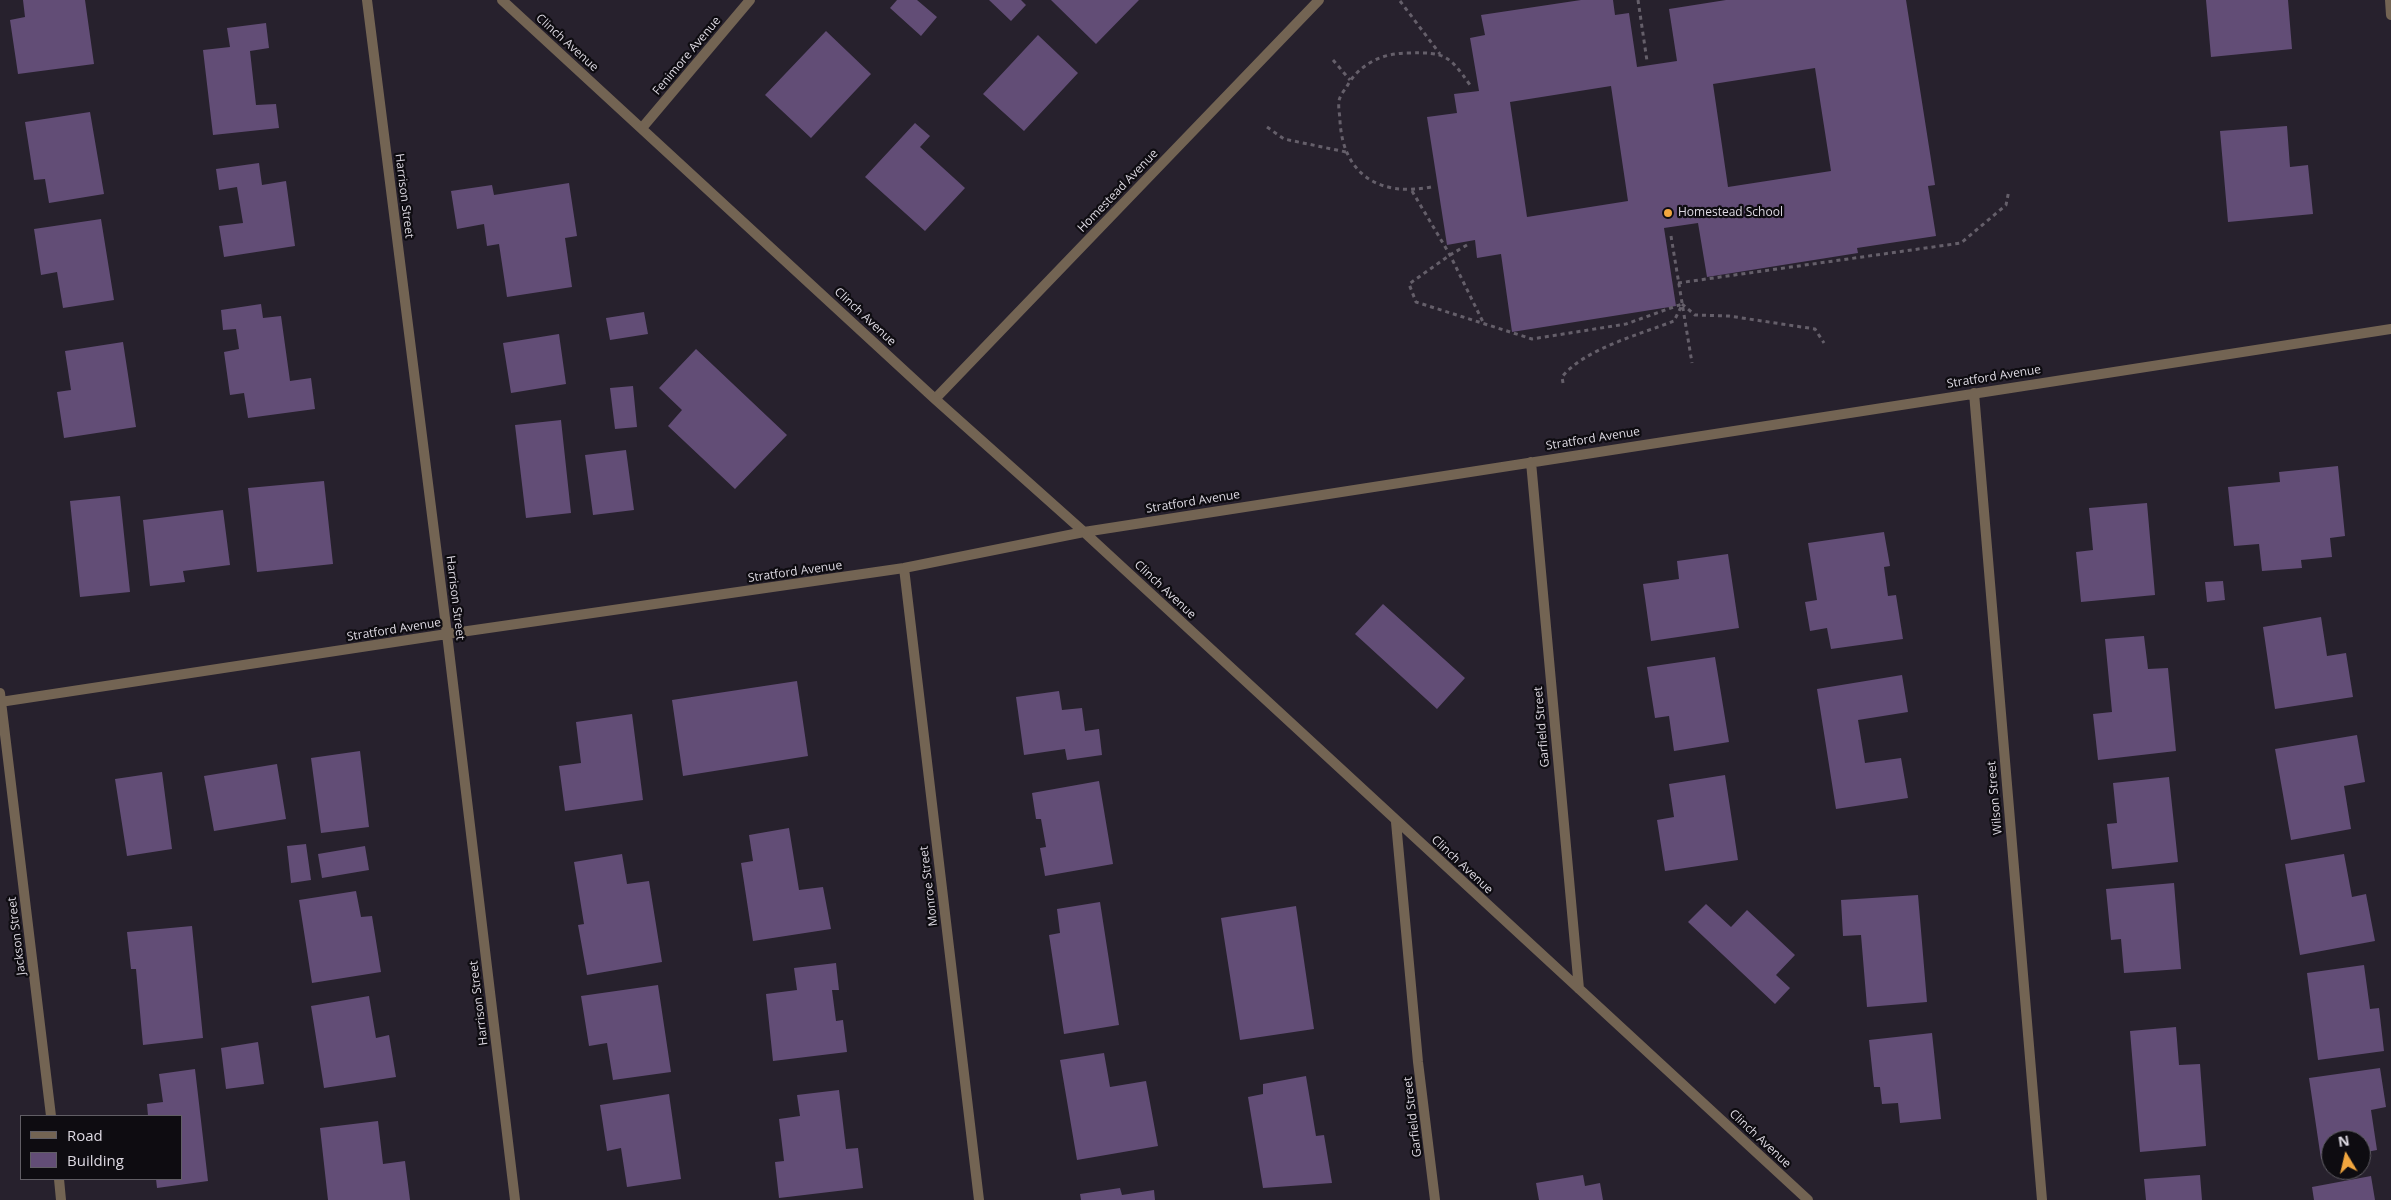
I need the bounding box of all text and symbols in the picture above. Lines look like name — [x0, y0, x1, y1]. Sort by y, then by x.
street label: Clinch Avenue — [533, 11, 601, 75]
street label: Fenimore Avenue — [650, 14, 724, 98]
street label: Homestead Avenue — [1075, 147, 1161, 235]
street label: Harrison Street — [392, 153, 416, 239]
place label: Homestead School — [1678, 206, 1783, 220]
marker: Homestead School — [1662, 207, 1674, 219]
street label: Clinch Avenue — [831, 285, 899, 349]
street label: Stratford Avenue — [1946, 362, 2042, 392]
street label: Stratford Avenue — [1545, 424, 1641, 454]
street label: Stratford Avenue — [1145, 487, 1241, 517]
street label: Harrison Street — [443, 555, 467, 641]
street label: Stratford Avenue — [747, 558, 843, 586]
street label: Clinch Avenue — [1131, 558, 1199, 622]
street label: Stratford Avenue — [346, 615, 442, 645]
street label: Garfield Street — [1531, 686, 1553, 768]
street label: Wilson Street — [1985, 760, 2005, 836]
street label: Clinch Avenue — [1428, 833, 1496, 897]
street label: Monroe Street — [917, 845, 941, 927]
street label: Jackson Street — [5, 896, 29, 976]
street label: Harrison Street — [467, 960, 491, 1046]
street label: Garfield Street — [1401, 1076, 1425, 1158]
street label: Clinch Avenue — [1726, 1107, 1794, 1171]
legend — [20, 1115, 182, 1180]
text: Road — [67, 1125, 103, 1145]
north arrow — [2321, 1130, 2371, 1180]
text: N — [2337, 1130, 2351, 1151]
text: Building — [67, 1150, 124, 1170]

